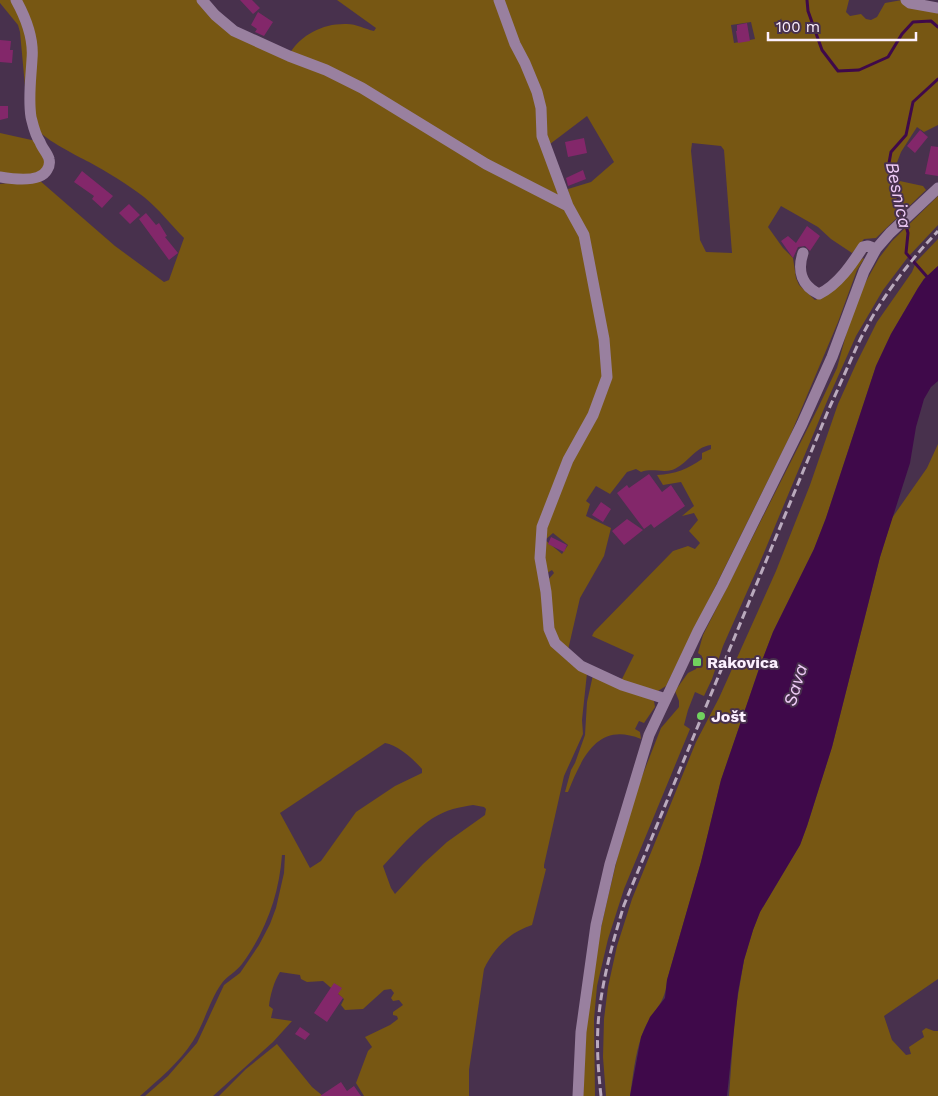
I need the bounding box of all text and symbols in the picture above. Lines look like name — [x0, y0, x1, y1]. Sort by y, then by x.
scale bar — [768, 10, 916, 42]
text: 100 m — [776, 18, 820, 36]
water label: Besnica — [882, 160, 916, 230]
place label: Rakovica — [707, 653, 779, 672]
marker: Rakovica — [691, 656, 703, 668]
water label: Sava — [779, 661, 811, 709]
place label: Jošt — [711, 707, 746, 726]
marker: Jošt — [695, 710, 707, 722]

